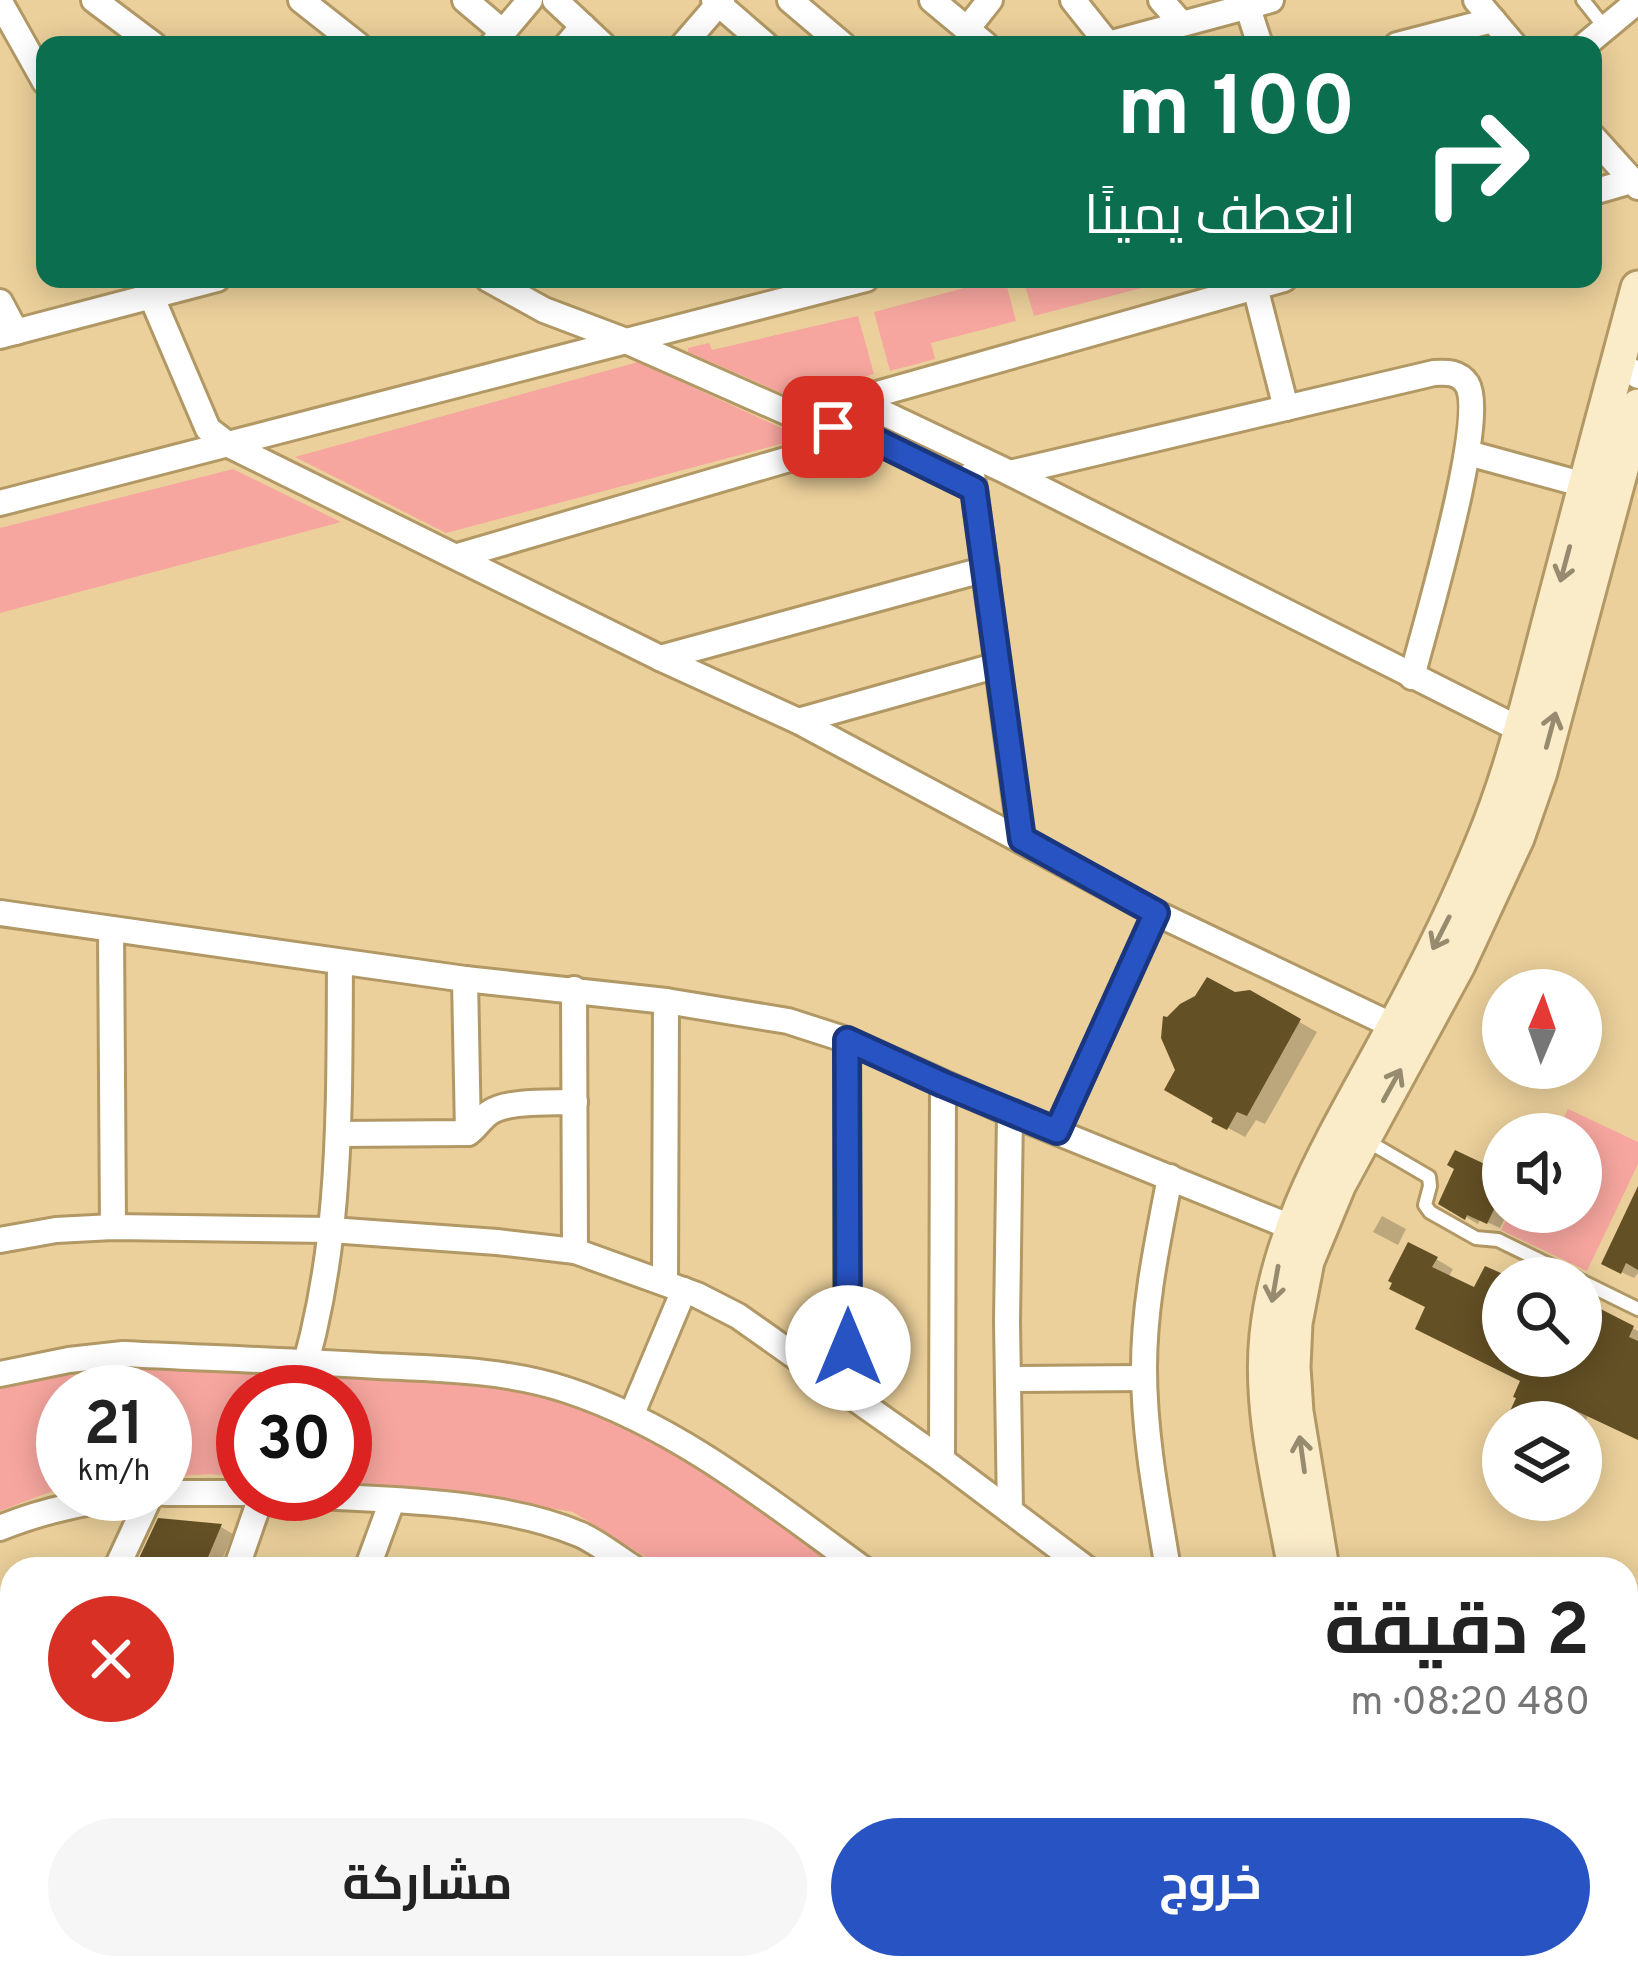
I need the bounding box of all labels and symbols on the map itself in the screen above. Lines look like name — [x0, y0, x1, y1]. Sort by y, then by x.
pin — [782, 376, 884, 478]
one-way arrow — [1552, 544, 1574, 582]
one-way arrow — [1541, 712, 1563, 750]
one-way arrow — [1429, 914, 1452, 950]
north arrow — [1482, 969, 1602, 1089]
one-way arrow — [1381, 1069, 1405, 1104]
one-way arrow — [1263, 1264, 1286, 1303]
position arrow — [785, 1285, 911, 1411]
speed limit sign: 30 — [216, 1365, 372, 1521]
one-way arrow — [1290, 1435, 1313, 1474]

